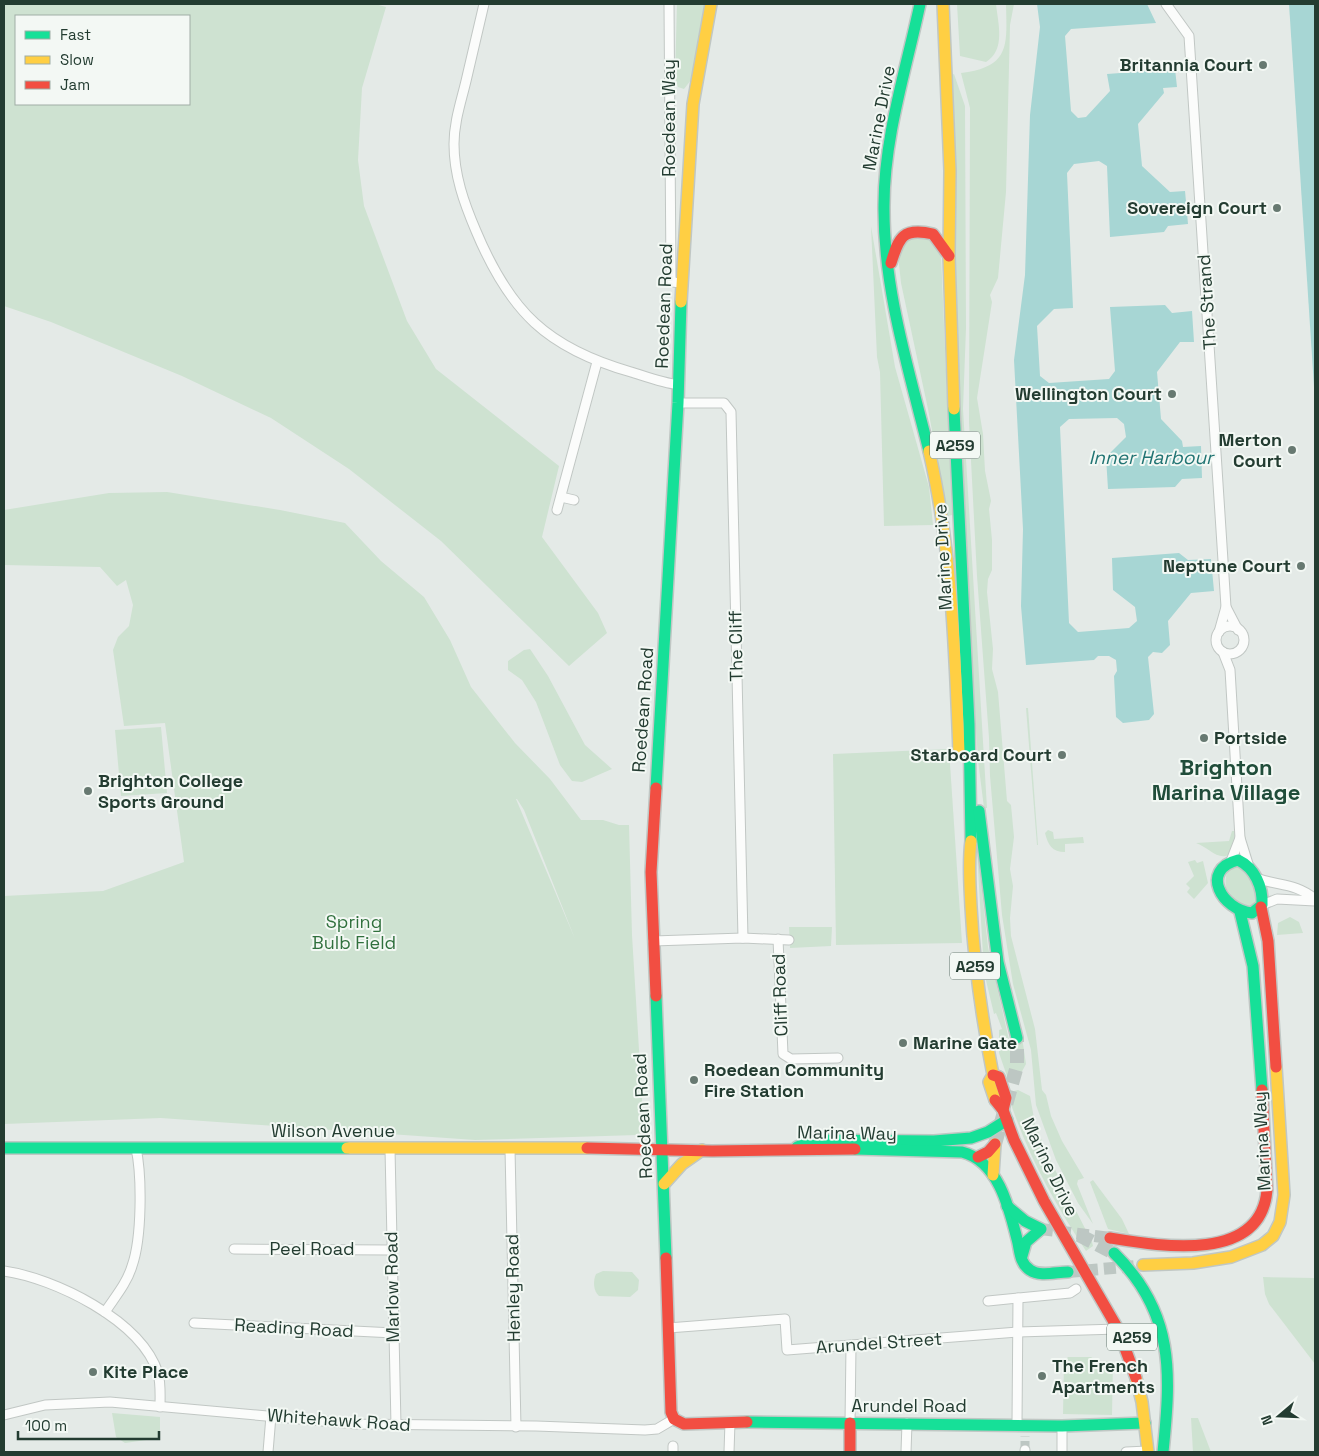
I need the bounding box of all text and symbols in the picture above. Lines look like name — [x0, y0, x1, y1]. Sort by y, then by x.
legend — [15, 15, 190, 105]
text: Fast — [60, 25, 91, 44]
text: Slow — [60, 50, 94, 69]
place label: Britannia Court — [1120, 53, 1253, 76]
street label: Roedean Way — [657, 59, 680, 177]
marker: Britannia Court — [1257, 59, 1269, 71]
street label: Marine Drive — [857, 63, 900, 172]
text: Jam — [60, 75, 90, 94]
place label: Sovereign Court — [1127, 196, 1267, 219]
marker: Sovereign Court — [1271, 202, 1283, 214]
street label: Roedean Road — [650, 243, 677, 369]
street label: The Strand — [1192, 254, 1221, 351]
place label: Wellington Court — [1015, 382, 1162, 405]
marker: Wellington Court — [1166, 388, 1178, 400]
place label: Merton Court — [1219, 428, 1282, 472]
road number: A259 — [930, 432, 980, 458]
marker: Merton Court — [1286, 444, 1298, 456]
water label: Inner Harbour — [1089, 445, 1215, 470]
street label: Marine Drive — [928, 503, 957, 611]
place label: Neptune Court — [1163, 554, 1291, 577]
marker: Neptune Court — [1295, 560, 1307, 572]
street label: The Cliff — [723, 610, 748, 682]
street label: Roedean Road — [627, 647, 658, 773]
place label: Portside — [1214, 726, 1287, 749]
marker: Portside — [1198, 732, 1210, 744]
place label: Starboard Court — [911, 743, 1052, 766]
marker: Starboard Court — [1056, 749, 1068, 761]
district label: Brighton Marina Village — [1152, 753, 1300, 806]
place label: Brighton College Sports Ground — [98, 769, 243, 813]
marker: Brighton College Sports Ground — [82, 785, 94, 797]
park label: Spring Bulb Field — [312, 910, 396, 954]
road number: A259 — [950, 952, 1000, 979]
street label: Cliff Road — [767, 953, 792, 1037]
place label: Marine Gate — [913, 1031, 1017, 1054]
marker: Marine Gate — [897, 1037, 909, 1049]
street label: Roedean Road — [628, 1053, 657, 1179]
place label: Roedean Community Fire Station — [704, 1058, 884, 1102]
marker: Roedean Community Fire Station — [688, 1074, 700, 1086]
street label: Marina Way — [1247, 1091, 1276, 1191]
street label: Marine Drive — [1017, 1114, 1084, 1220]
street label: Wilson Avenue — [271, 1119, 395, 1142]
street label: Marina Way — [797, 1120, 897, 1145]
street label: Marlow Road — [379, 1231, 404, 1343]
street label: Henley Road — [500, 1234, 525, 1342]
street label: Peel Road — [269, 1237, 355, 1260]
street label: Reading Road — [234, 1313, 354, 1342]
road number: A259 — [1107, 1324, 1157, 1350]
street label: Arundel Street — [815, 1327, 943, 1358]
place label: The French Apartments — [1052, 1354, 1155, 1398]
place label: Kite Place — [103, 1360, 189, 1383]
marker: Kite Place — [87, 1366, 99, 1378]
marker: The French Apartments — [1036, 1370, 1048, 1382]
north arrow — [1254, 1391, 1304, 1441]
street label: Arundel Road — [851, 1394, 967, 1417]
street label: Whitehawk Road — [266, 1403, 412, 1436]
scale bar — [18, 1408, 159, 1440]
text: N — [1257, 1413, 1277, 1428]
text: 100 m — [25, 1416, 67, 1435]

